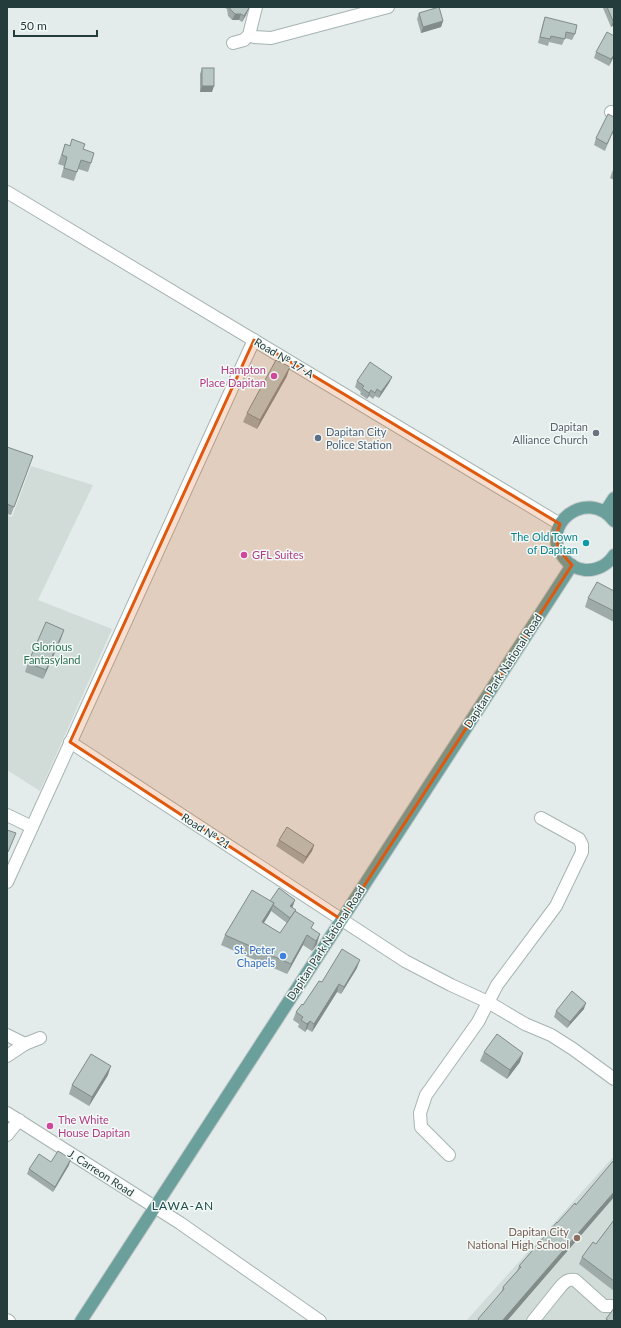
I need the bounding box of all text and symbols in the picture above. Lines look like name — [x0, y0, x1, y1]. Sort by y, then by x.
scale bar — [14, 12, 97, 38]
text: 50 m — [20, 18, 47, 33]
street label: Road № 17-A — [252, 335, 317, 381]
place label: Hampton Place Dapitan — [200, 363, 266, 389]
marker: Hampton Place Dapitan — [269, 371, 279, 381]
place label: Dapitan Alliance Church — [513, 420, 588, 446]
place label: Dapitan City Police Station — [326, 425, 392, 451]
marker: Dapitan Alliance Church — [591, 428, 601, 438]
marker: Dapitan City Police Station — [313, 433, 323, 443]
place label: The Old Town of Dapitan — [511, 530, 578, 556]
marker: The Old Town of Dapitan — [581, 538, 591, 548]
place label: GFL Suites — [252, 548, 304, 561]
marker: GFL Suites — [239, 550, 249, 560]
street label: Dapitan Park National Road — [461, 611, 544, 730]
park label: Glorious Fantasyland — [23, 640, 81, 666]
street label: Road № 21 — [179, 810, 233, 851]
street label: Dapitan Park National Road — [284, 883, 367, 1002]
place label: St. Peter Chapels — [234, 943, 275, 969]
marker: St. Peter Chapels — [278, 951, 288, 961]
place label: The White House Dapitan — [58, 1113, 130, 1139]
marker: The White House Dapitan — [45, 1121, 55, 1131]
street label: J. Carreon Road — [66, 1146, 137, 1199]
district label: LAWA-AN — [152, 1198, 214, 1213]
place label: Dapitan City National High School — [467, 1225, 569, 1251]
marker: Dapitan City National High School — [572, 1233, 582, 1243]

